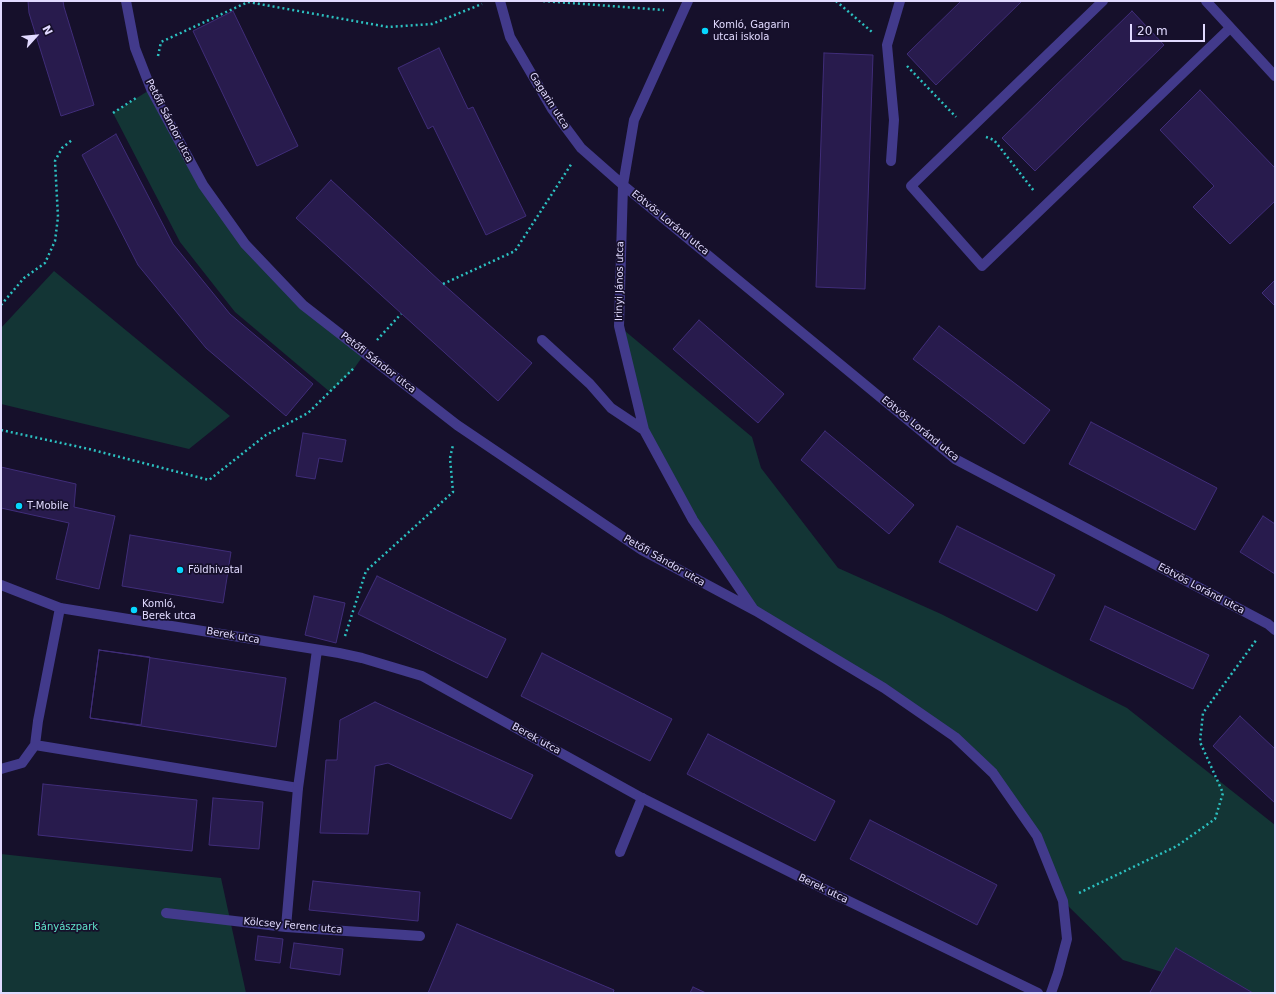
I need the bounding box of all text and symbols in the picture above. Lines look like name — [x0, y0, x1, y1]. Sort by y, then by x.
north arrow — [16, 16, 56, 56]
scale bar — [1132, 16, 1207, 42]
place label: Komló, Gagarin utcai iskola — [713, 19, 790, 42]
text: N — [39, 23, 55, 37]
text: 20 m — [1137, 24, 1168, 38]
marker: Komló, Gagarin utcai iskola — [700, 26, 710, 36]
street label: Gagarin utca — [526, 71, 572, 131]
street label: Petőfi Sándor utca — [143, 77, 195, 165]
street label: Eötvös Loránd utca — [629, 188, 711, 258]
street label: Irinyi János utca — [613, 241, 627, 321]
street label: Petőfi Sándor utca — [338, 330, 418, 396]
street label: Eötvös Loránd utca — [879, 394, 961, 464]
place label: T-Mobile — [27, 500, 69, 512]
marker: T-Mobile — [14, 501, 24, 511]
street label: Petőfi Sándor utca — [621, 533, 707, 589]
street label: Eötvös Loránd utca — [1156, 561, 1246, 617]
place label: Földhivatal — [188, 564, 243, 576]
marker: Földhivatal — [175, 565, 185, 575]
place label: Komló, Berek utca — [142, 598, 196, 622]
marker: Komló, Berek utca — [129, 605, 139, 615]
street label: Berek utca — [205, 625, 261, 647]
street label: Berek utca — [510, 721, 562, 757]
street label: Berek utca — [796, 872, 850, 906]
street label: Kölcsey Ferenc utca — [243, 916, 343, 936]
park label: Bányászpark — [34, 921, 98, 933]

